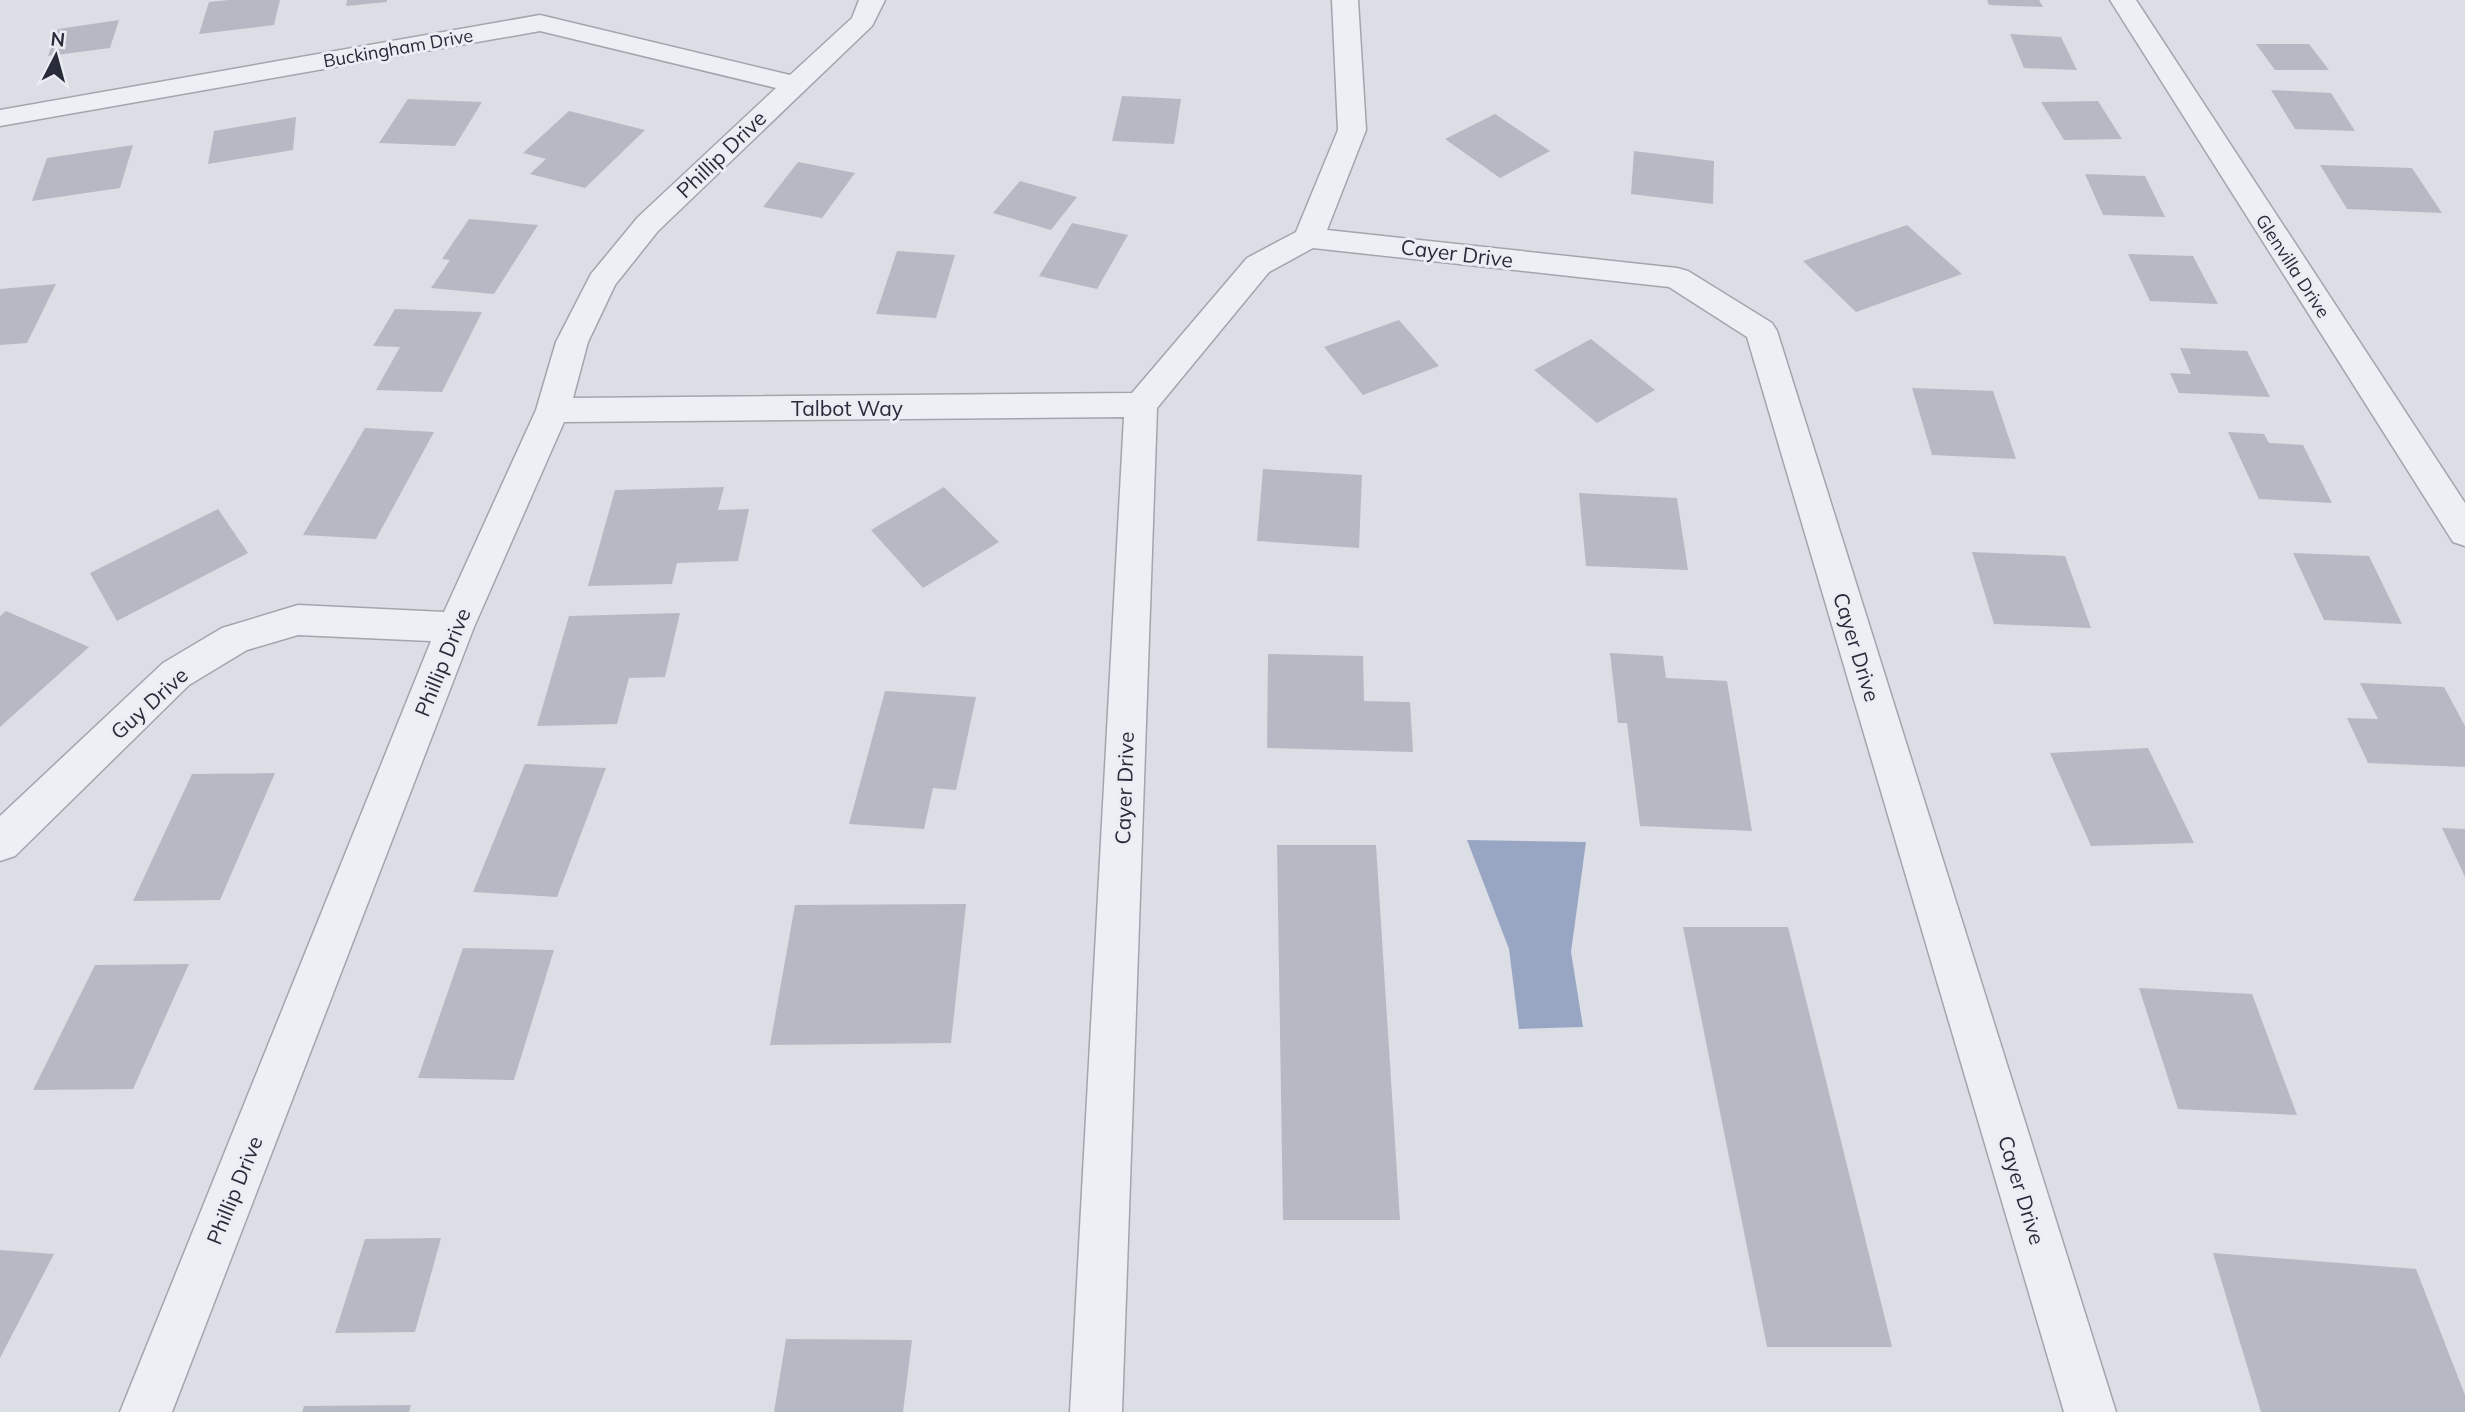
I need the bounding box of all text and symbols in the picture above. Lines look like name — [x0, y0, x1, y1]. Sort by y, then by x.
north arrow — [21, 21, 91, 91]
street label: Buckingham Drive — [321, 23, 475, 73]
text: N — [49, 26, 66, 52]
street label: Phillip Drive — [671, 105, 771, 203]
street label: Glenvilla Drive — [2251, 210, 2335, 322]
street label: Cayer Drive — [1399, 233, 1515, 273]
street label: Talbot Way — [791, 395, 903, 421]
street label: Cayer Drive — [1828, 589, 1886, 705]
street label: Phillip Drive — [408, 604, 476, 720]
street label: Guy Drive — [105, 662, 193, 744]
street label: Cayer Drive — [1109, 731, 1139, 845]
street label: Phillip Drive — [200, 1132, 268, 1248]
street label: Cayer Drive — [1993, 1132, 2051, 1248]

